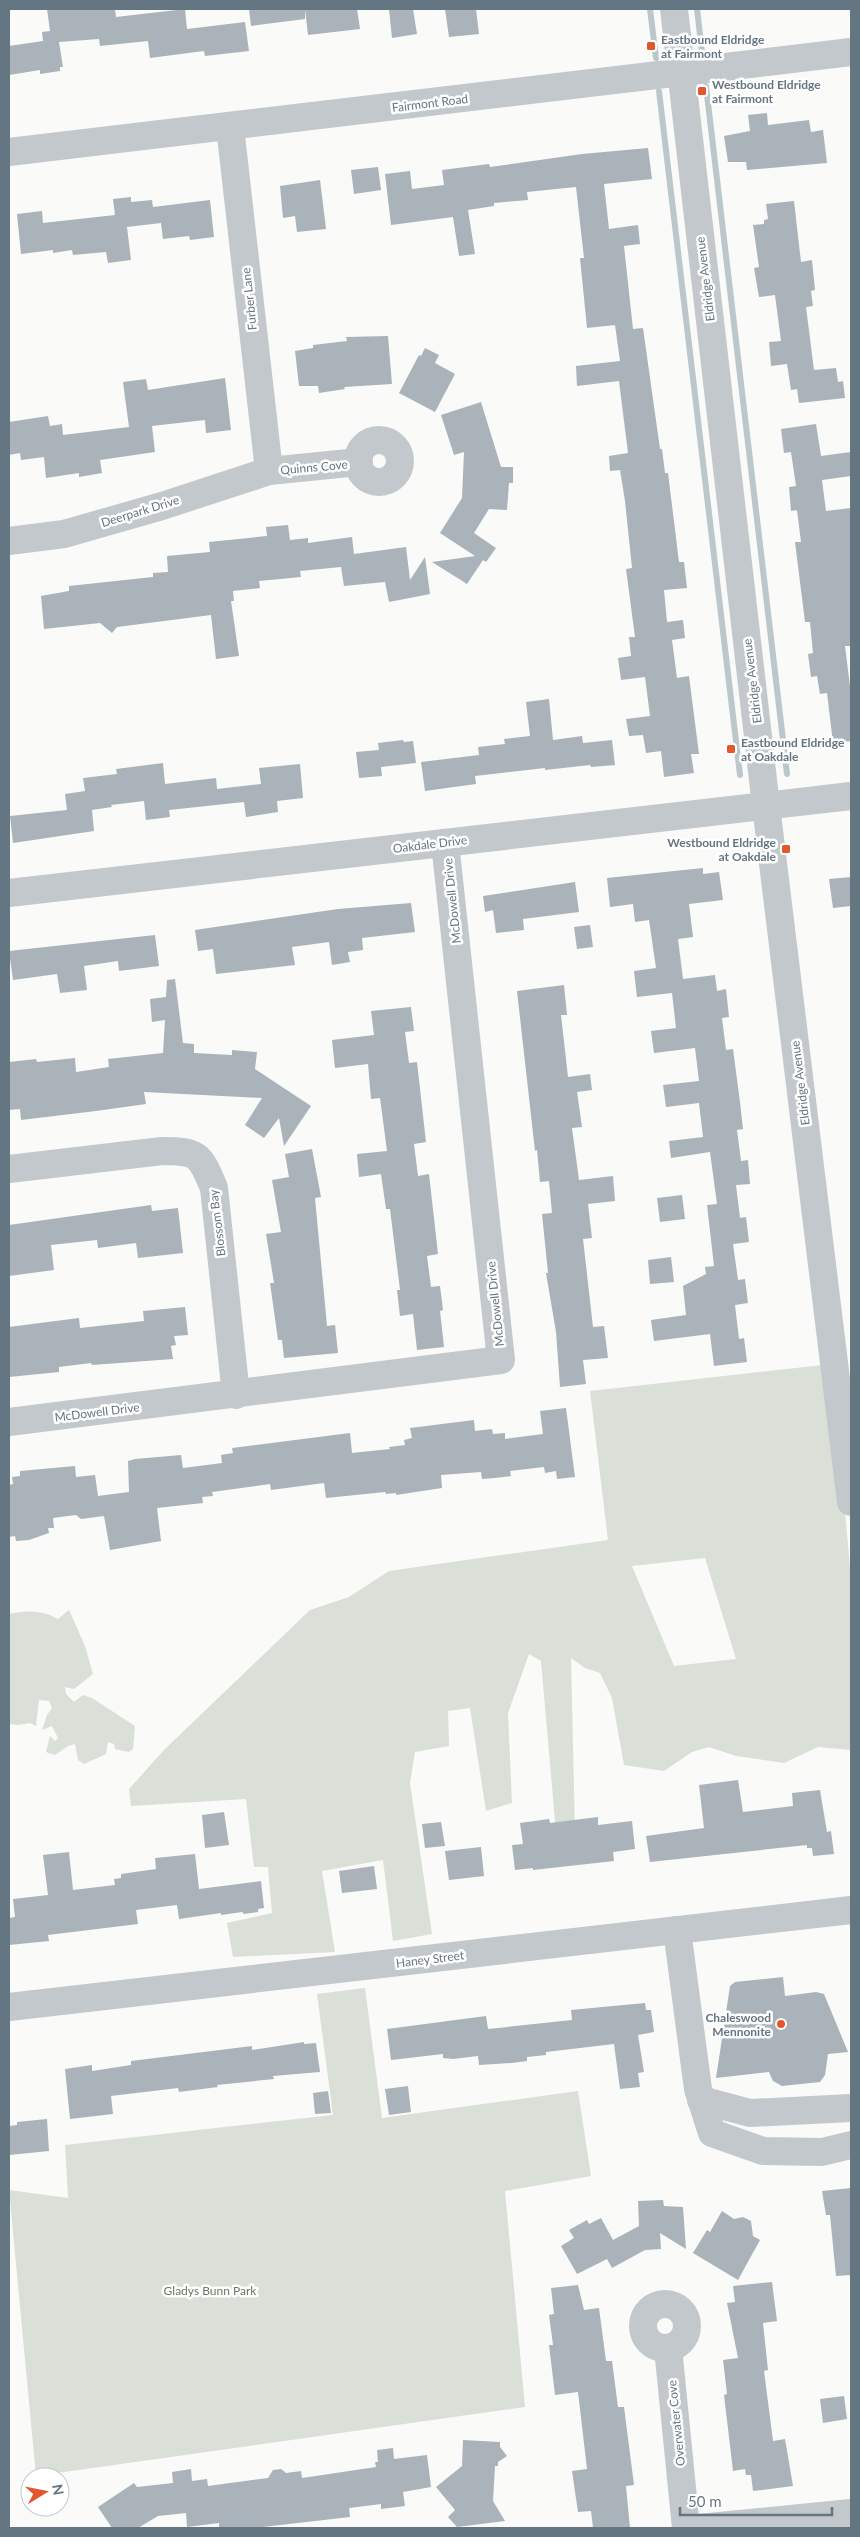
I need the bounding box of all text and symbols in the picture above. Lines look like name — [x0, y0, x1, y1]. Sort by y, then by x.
place label: Eastbound Eldridge at Fairmont — [661, 32, 765, 61]
marker: Eastbound Eldridge at Fairmont — [645, 40, 657, 52]
place label: Westbound Eldridge at Fairmont — [712, 77, 821, 106]
marker: Westbound Eldridge at Fairmont — [696, 85, 708, 97]
street label: Fairmont Road — [391, 91, 469, 115]
street label: Eldridge Avenue — [692, 236, 718, 322]
street label: Furber Lane — [238, 267, 260, 331]
street label: Quinns Cove — [280, 457, 348, 477]
street label: Deerpark Drive — [99, 492, 181, 530]
street label: Eldridge Avenue — [739, 638, 765, 724]
place label: Eastbound Eldridge at Oakdale — [741, 735, 845, 764]
marker: Eastbound Eldridge at Oakdale — [725, 743, 737, 755]
street label: Oakdale Drive — [392, 832, 468, 856]
place label: Westbound Eldridge at Oakdale — [667, 835, 777, 864]
marker: Westbound Eldridge at Oakdale — [780, 843, 792, 855]
street label: McDowell Drive — [440, 858, 464, 944]
street label: Eldridge Avenue — [787, 1040, 813, 1126]
street label: Blossom Bay — [205, 1188, 229, 1257]
street label: McDowell Drive — [483, 1261, 507, 1347]
street label: McDowell Drive — [54, 1399, 140, 1425]
street label: Haney Street — [395, 1947, 466, 1971]
place label: Chaleswood Mennonite — [705, 2010, 772, 2039]
marker: Chaleswood Mennonite — [775, 2018, 787, 2030]
park label: Gladys Bunn Park — [164, 2283, 257, 2298]
street label: Overwater Cove — [664, 2379, 688, 2467]
north arrow — [20, 2467, 70, 2517]
text: N — [49, 2483, 68, 2496]
scale bar — [680, 2484, 832, 2516]
text: 50 m — [688, 2492, 722, 2510]

